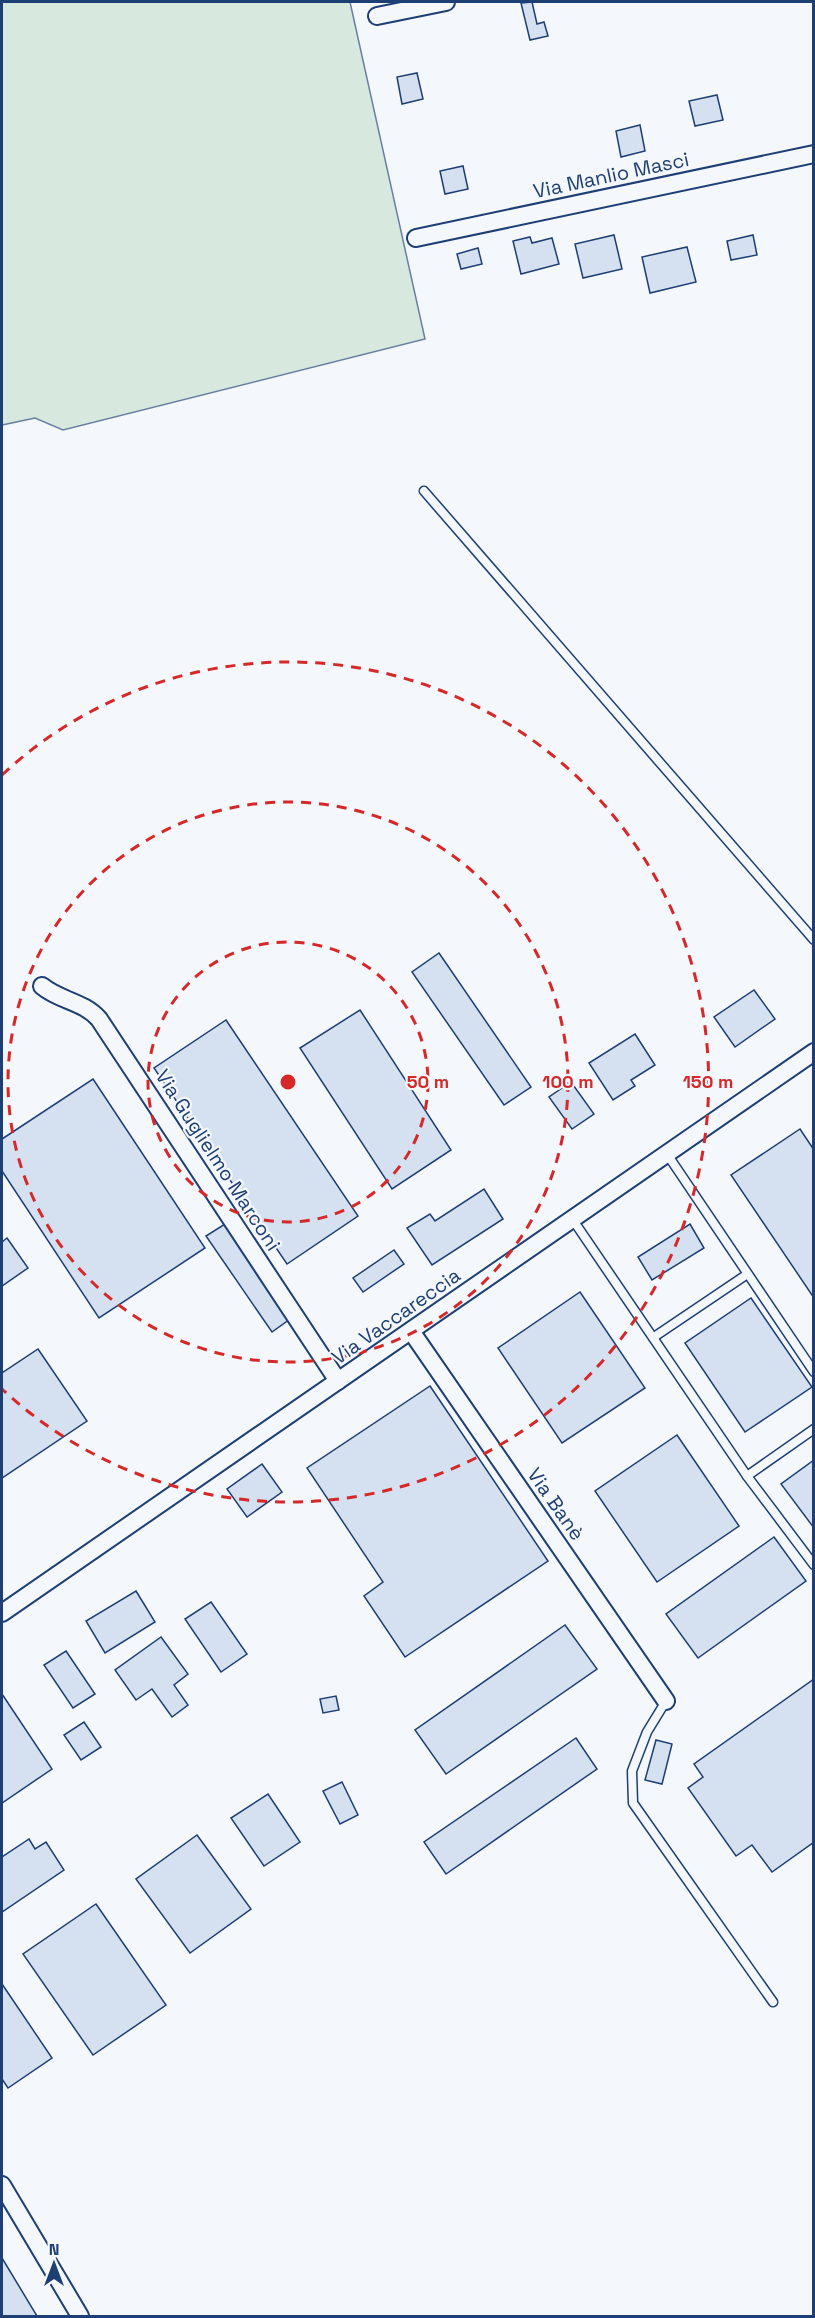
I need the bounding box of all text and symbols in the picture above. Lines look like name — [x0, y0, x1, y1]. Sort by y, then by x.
street label: Via Manlio Masci — [531, 146, 691, 204]
street label: Via Guglielmo Marconi — [150, 1064, 286, 1256]
text: 50 m — [407, 1070, 449, 1093]
text: 100 m — [542, 1070, 594, 1093]
text: 150 m — [683, 1070, 733, 1093]
centre of rings — [278, 1072, 298, 1092]
street label: Via Vaccareccia — [327, 1262, 465, 1370]
street label: Via Banè — [522, 1463, 590, 1545]
north arrow — [24, 2234, 84, 2294]
text: N — [49, 2239, 59, 2260]

